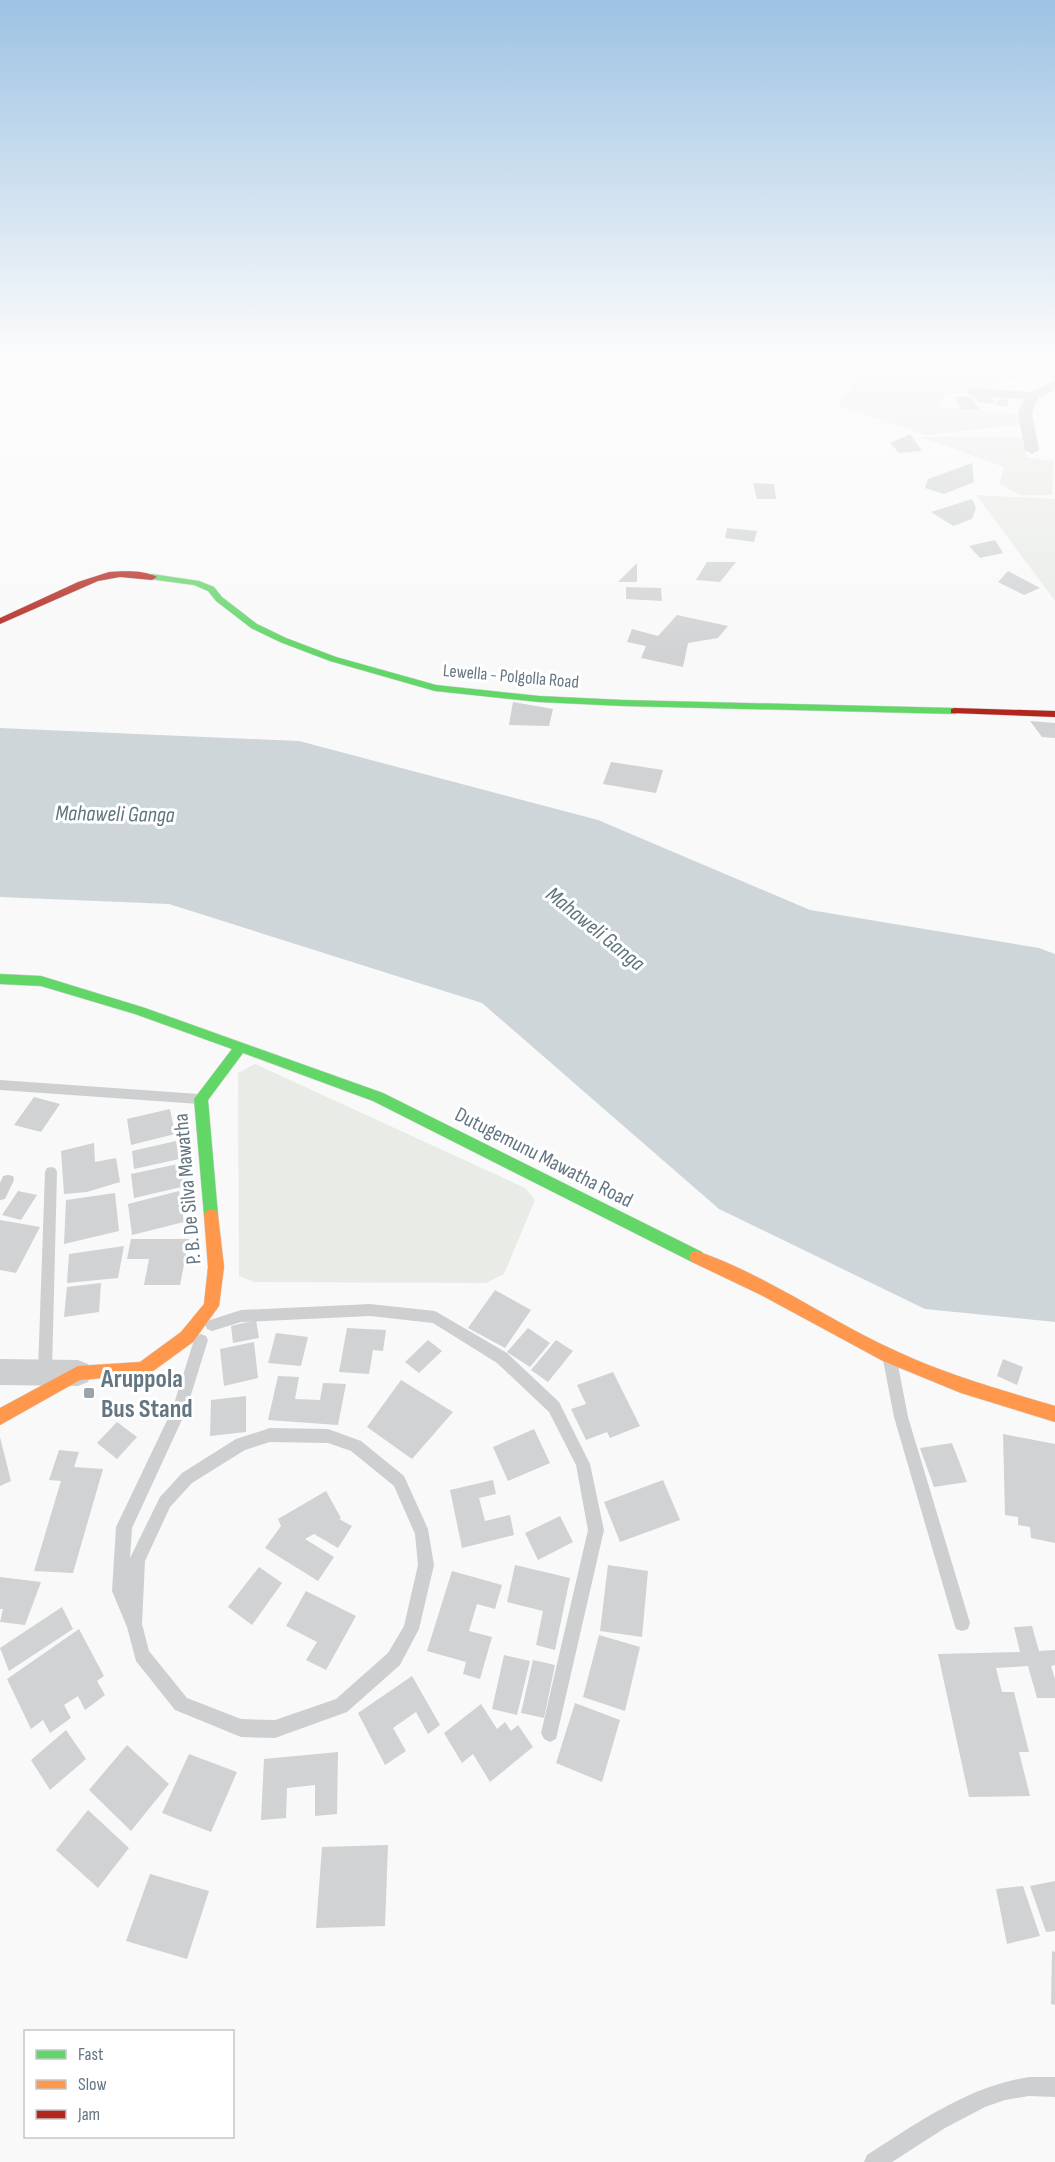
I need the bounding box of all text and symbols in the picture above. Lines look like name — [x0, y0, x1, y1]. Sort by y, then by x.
street label: Lewella - Polgolla Road — [442, 660, 580, 693]
water label: Mahaweli Ganga — [55, 800, 175, 829]
water label: Mahaweli Ganga — [540, 881, 650, 977]
street label: Dutugemunu Mawatha Road — [451, 1102, 637, 1213]
street label: P. B. De Silva Mawatha — [168, 1112, 207, 1265]
place label: Aruppola Bus Stand — [100, 1364, 193, 1425]
marker: Aruppola Bus Stand — [82, 1386, 96, 1400]
legend — [24, 2030, 234, 2138]
text: Fast — [78, 2044, 104, 2065]
text: Slow — [78, 2074, 107, 2095]
text: Jam — [77, 2104, 100, 2125]

